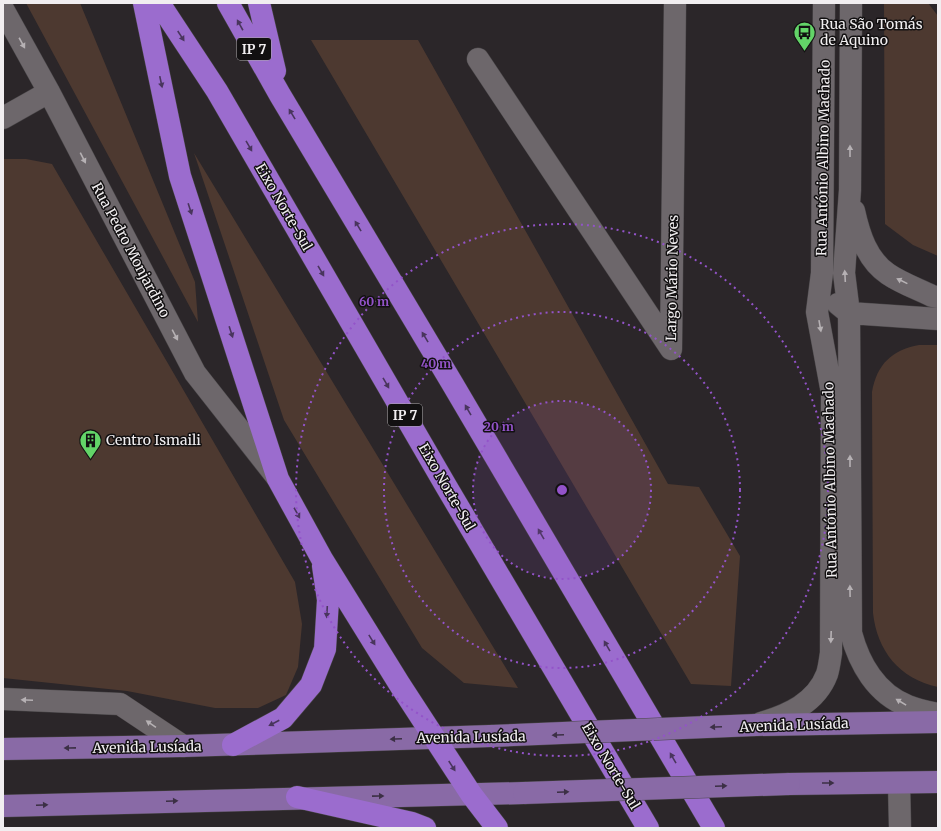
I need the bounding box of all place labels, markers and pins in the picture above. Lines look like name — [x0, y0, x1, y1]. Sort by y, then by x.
place label: Rua São Tomás de Aquino — [820, 15, 923, 49]
bus stop icon: Rua São Tomás de Aquino — [792, 19, 818, 52]
building icon: Centro Ismaili — [78, 427, 104, 460]
place label: Centro Ismaili — [106, 431, 201, 449]
centre of rings — [555, 483, 569, 497]

